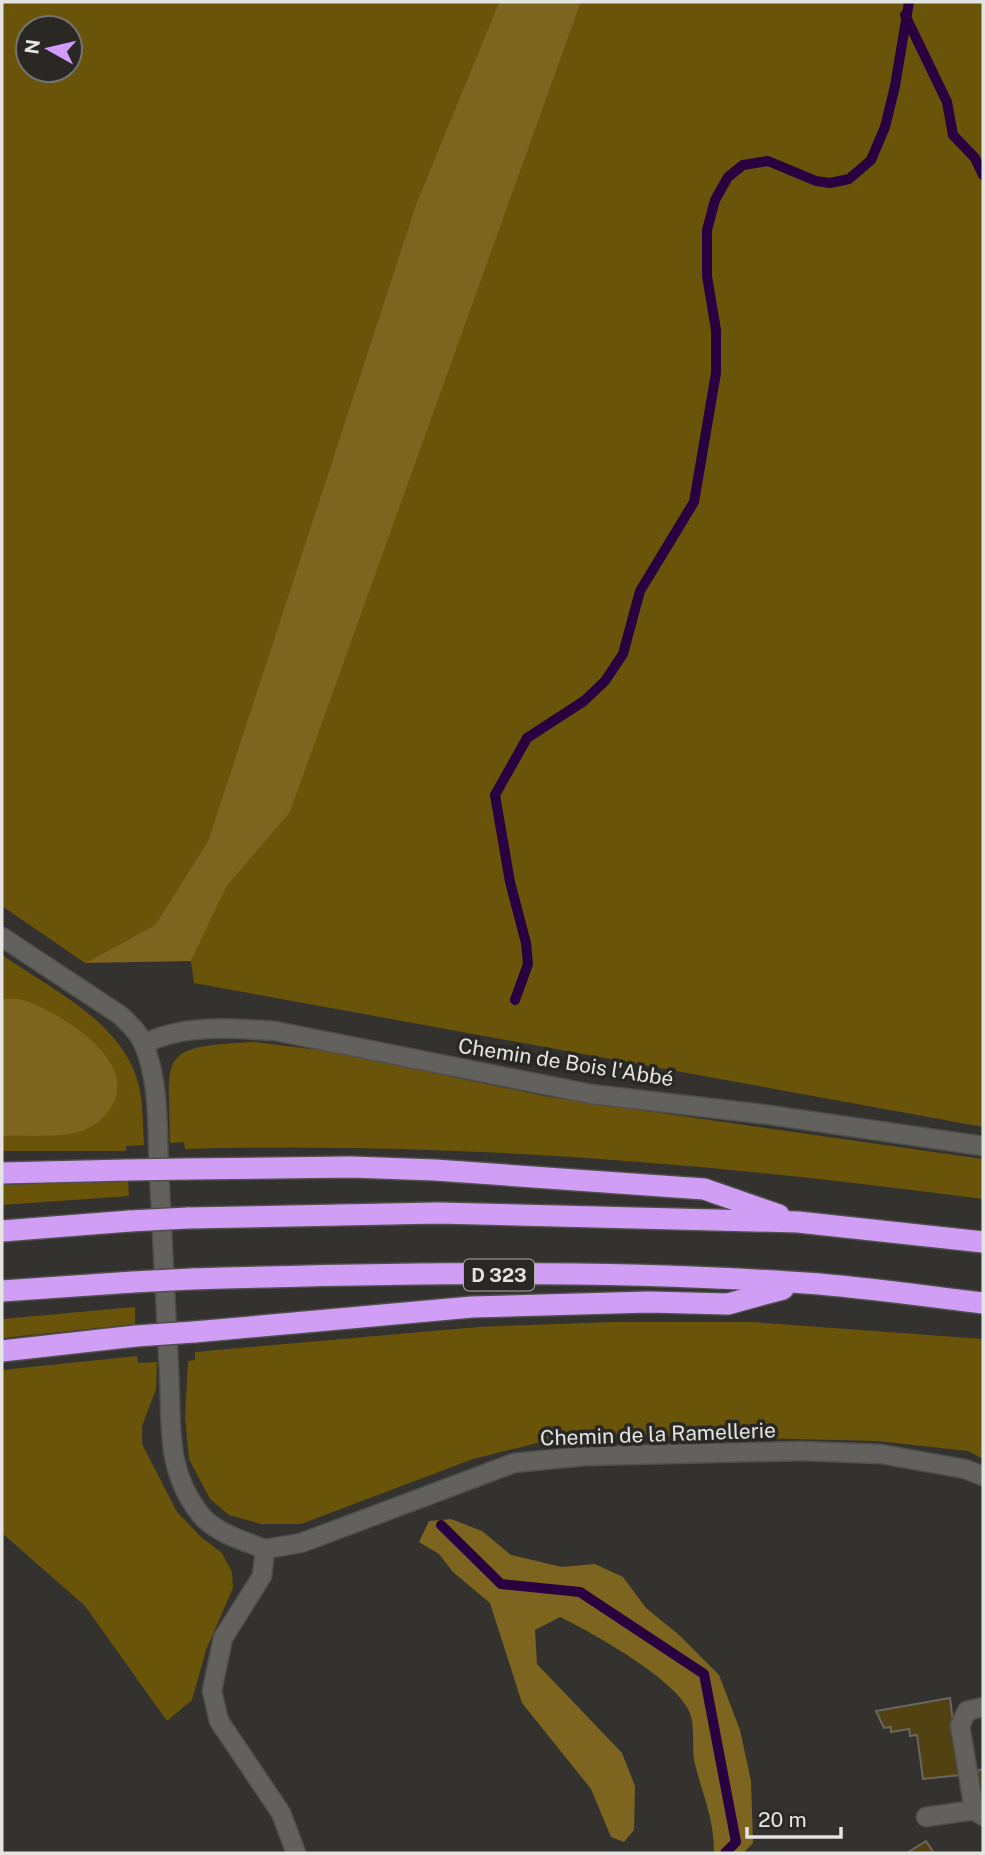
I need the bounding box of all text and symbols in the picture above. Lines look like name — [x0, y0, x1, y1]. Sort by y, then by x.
north arrow — [14, 14, 84, 84]
text: N — [20, 38, 44, 56]
street label: Chemin de Bois l'Abbé — [457, 1033, 675, 1091]
road number: D 323 — [464, 1260, 534, 1290]
street label: Chemin de la Ramellerie — [540, 1417, 776, 1451]
scale bar — [747, 1796, 842, 1840]
text: 20 m — [758, 1807, 807, 1832]

